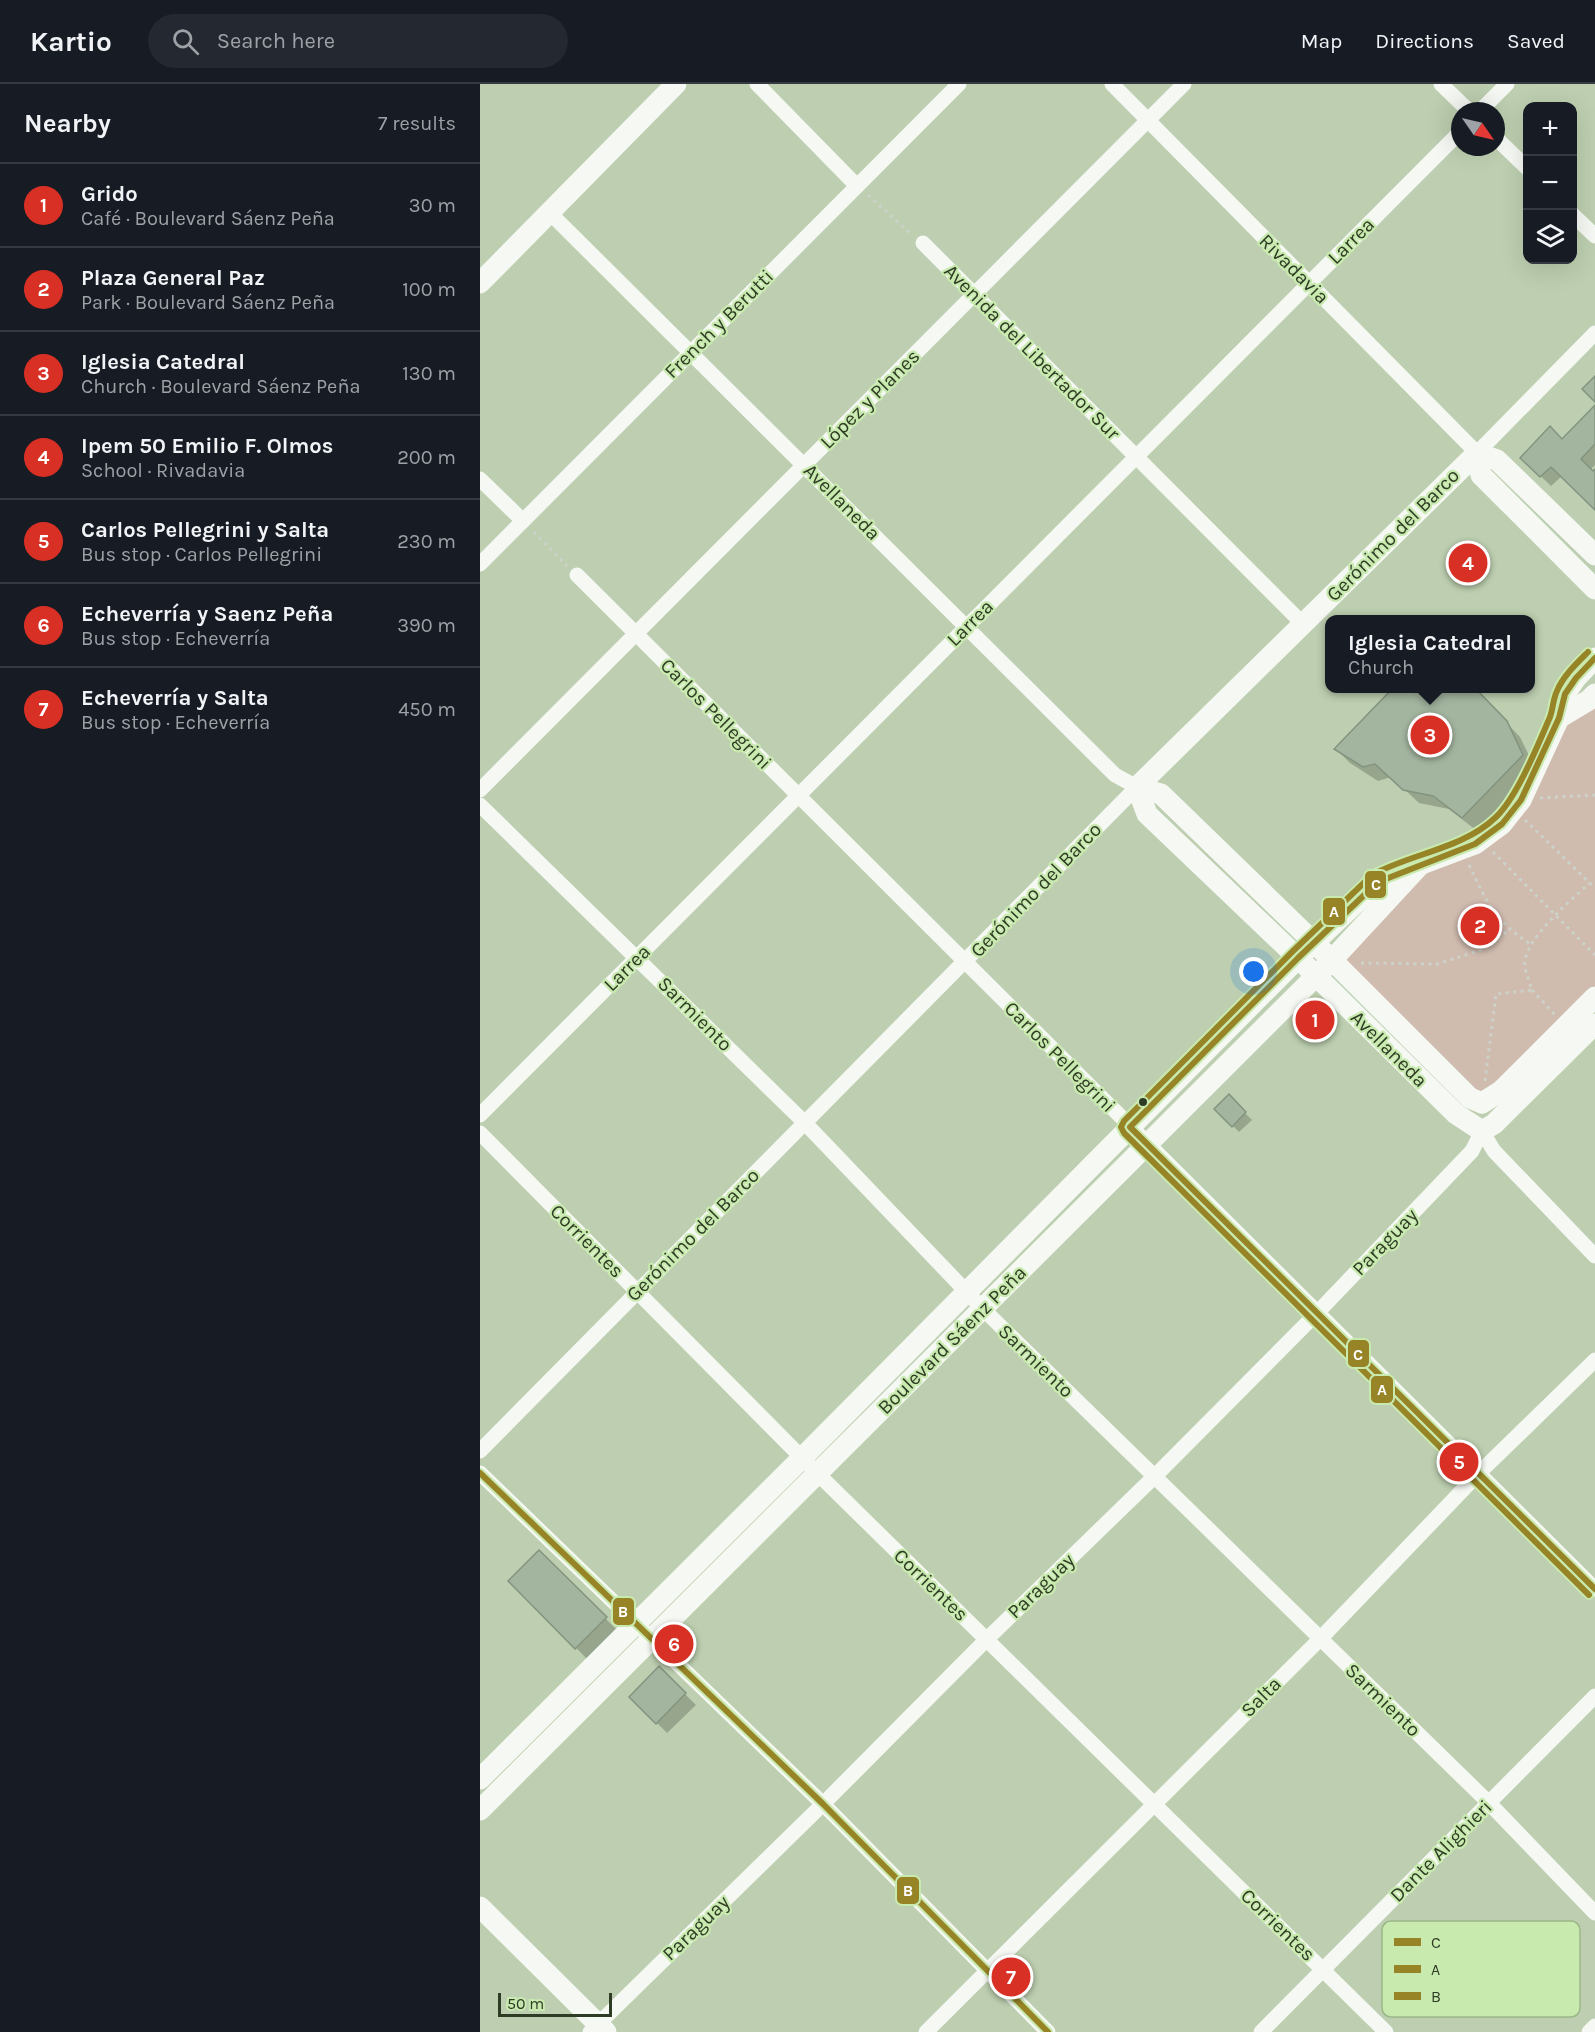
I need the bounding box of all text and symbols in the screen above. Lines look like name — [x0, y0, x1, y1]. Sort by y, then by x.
search box — [148, 14, 568, 68]
text: Kartio — [30, 25, 112, 58]
icon: search — [169, 25, 202, 58]
text: Search here — [217, 28, 335, 54]
text: Map — [1301, 29, 1342, 53]
text: Directions — [1375, 29, 1474, 53]
text: Saved — [1507, 29, 1565, 53]
north arrow — [1451, 102, 1505, 156]
map controls — [1523, 102, 1577, 264]
button: + — [1523, 102, 1577, 156]
text: Nearby — [24, 108, 111, 139]
text: 7 results — [378, 112, 456, 135]
button: − — [1523, 156, 1577, 210]
text: Grido — [81, 181, 138, 207]
text: 1 — [40, 194, 47, 217]
text: 30 m — [409, 194, 456, 217]
text: Café · Boulevard Sáenz Peña — [81, 207, 335, 230]
button: layers — [1523, 210, 1577, 264]
street label: Larrea — [1323, 213, 1379, 269]
street label: Rivadavia — [1254, 229, 1334, 309]
street label: Avenida del Libertador Sur — [939, 259, 1125, 445]
text: Plaza General Paz — [81, 265, 265, 291]
street label: French y Berutti — [660, 265, 778, 383]
text: 2 — [37, 278, 50, 301]
text: 100 m — [402, 278, 456, 301]
text: Park · Boulevard Sáenz Peña — [81, 291, 335, 314]
street label: López y Planes — [816, 345, 924, 453]
text: Iglesia Catedral — [81, 349, 245, 375]
text: 3 — [37, 362, 50, 385]
text: 130 m — [402, 362, 456, 385]
text: Church · Boulevard Sáenz Peña — [81, 375, 360, 398]
text: Ipem 50 Emilio F. Olmos — [81, 433, 333, 459]
text: 4 — [38, 446, 49, 469]
text: 200 m — [397, 446, 456, 469]
text: School · Rivadavia — [81, 459, 245, 482]
street label: Avellaneda — [799, 459, 885, 545]
street label: Gerónimo del Barco — [1322, 464, 1464, 606]
text: Carlos Pellegrini y Salta — [81, 517, 329, 543]
text: 5 — [38, 530, 49, 553]
text: 230 m — [397, 530, 456, 553]
pin: 4 — [1448, 540, 1488, 586]
text: Bus stop · Carlos Pellegrini — [81, 543, 322, 566]
street label: Larrea — [942, 595, 998, 651]
text: Echeverría y Saenz Peña — [81, 601, 333, 627]
text: 6 — [37, 614, 50, 637]
text: 390 m — [397, 614, 456, 637]
popup — [1325, 615, 1535, 693]
text: Bus stop · Echeverría — [81, 627, 270, 650]
text: Iglesia Catedral — [1348, 630, 1512, 656]
street label: Carlos Pellegrini — [656, 654, 776, 774]
text: Church — [1348, 656, 1414, 679]
text: Echeverría y Salta — [81, 685, 269, 711]
text: 7 — [39, 698, 48, 721]
text: 450 m — [398, 698, 456, 721]
text: Bus stop · Echeverría — [81, 711, 270, 734]
pin: 3 — [1410, 712, 1450, 758]
street label: Gerónimo del Barco — [966, 818, 1106, 962]
line badge: C — [1364, 870, 1387, 899]
text: C — [1371, 875, 1381, 894]
line badge: A — [1322, 897, 1346, 926]
text: A — [1329, 902, 1339, 921]
pin: 2 — [1460, 904, 1500, 948]
street label: Larrea — [599, 940, 655, 996]
your location — [1239, 957, 1268, 986]
street label: Sarmiento — [653, 972, 737, 1056]
street label: Carlos Pellegrini — [1000, 997, 1120, 1117]
pin: 1 — [1296, 998, 1334, 1042]
street label: Avellaneda — [1346, 1006, 1432, 1092]
unlabelled marker — [1137, 1096, 1149, 1108]
street label: Gerónimo del Barco — [622, 1164, 764, 1306]
street label: Corrientes — [546, 1200, 628, 1282]
street label: Paraguay — [1348, 1204, 1422, 1280]
street label: Boulevard Sáenz Peña — [873, 1261, 1031, 1419]
street label: Sarmiento — [994, 1319, 1078, 1403]
line badge: C — [1347, 1339, 1370, 1368]
text: C — [1353, 1345, 1363, 1364]
line badge: A — [1370, 1375, 1394, 1404]
text: A — [1377, 1380, 1387, 1399]
pin: 5 — [1440, 1440, 1478, 1484]
street label: Corrientes — [889, 1544, 973, 1626]
street label: Paraguay — [1003, 1549, 1079, 1623]
line badge: B — [612, 1597, 635, 1626]
text: B — [618, 1602, 628, 1621]
pin: 6 — [654, 1622, 694, 1666]
street label: Sarmiento — [1341, 1658, 1425, 1742]
street label: Salta — [1236, 1672, 1286, 1722]
street label: Dante Alighieri — [1385, 1795, 1497, 1907]
line badge: B — [896, 1876, 920, 1905]
text: B — [903, 1881, 913, 1900]
street label: Corrientes — [1236, 1884, 1320, 1966]
street label: Paraguay — [658, 1891, 734, 1965]
legend — [1382, 1921, 1580, 2017]
text: C — [1431, 1933, 1441, 1952]
pin: 7 — [992, 1954, 1030, 2000]
text: A — [1431, 1960, 1440, 1979]
text: B — [1431, 1987, 1441, 2006]
scale bar — [498, 1990, 612, 2018]
text: 50 m — [507, 1994, 544, 2013]

